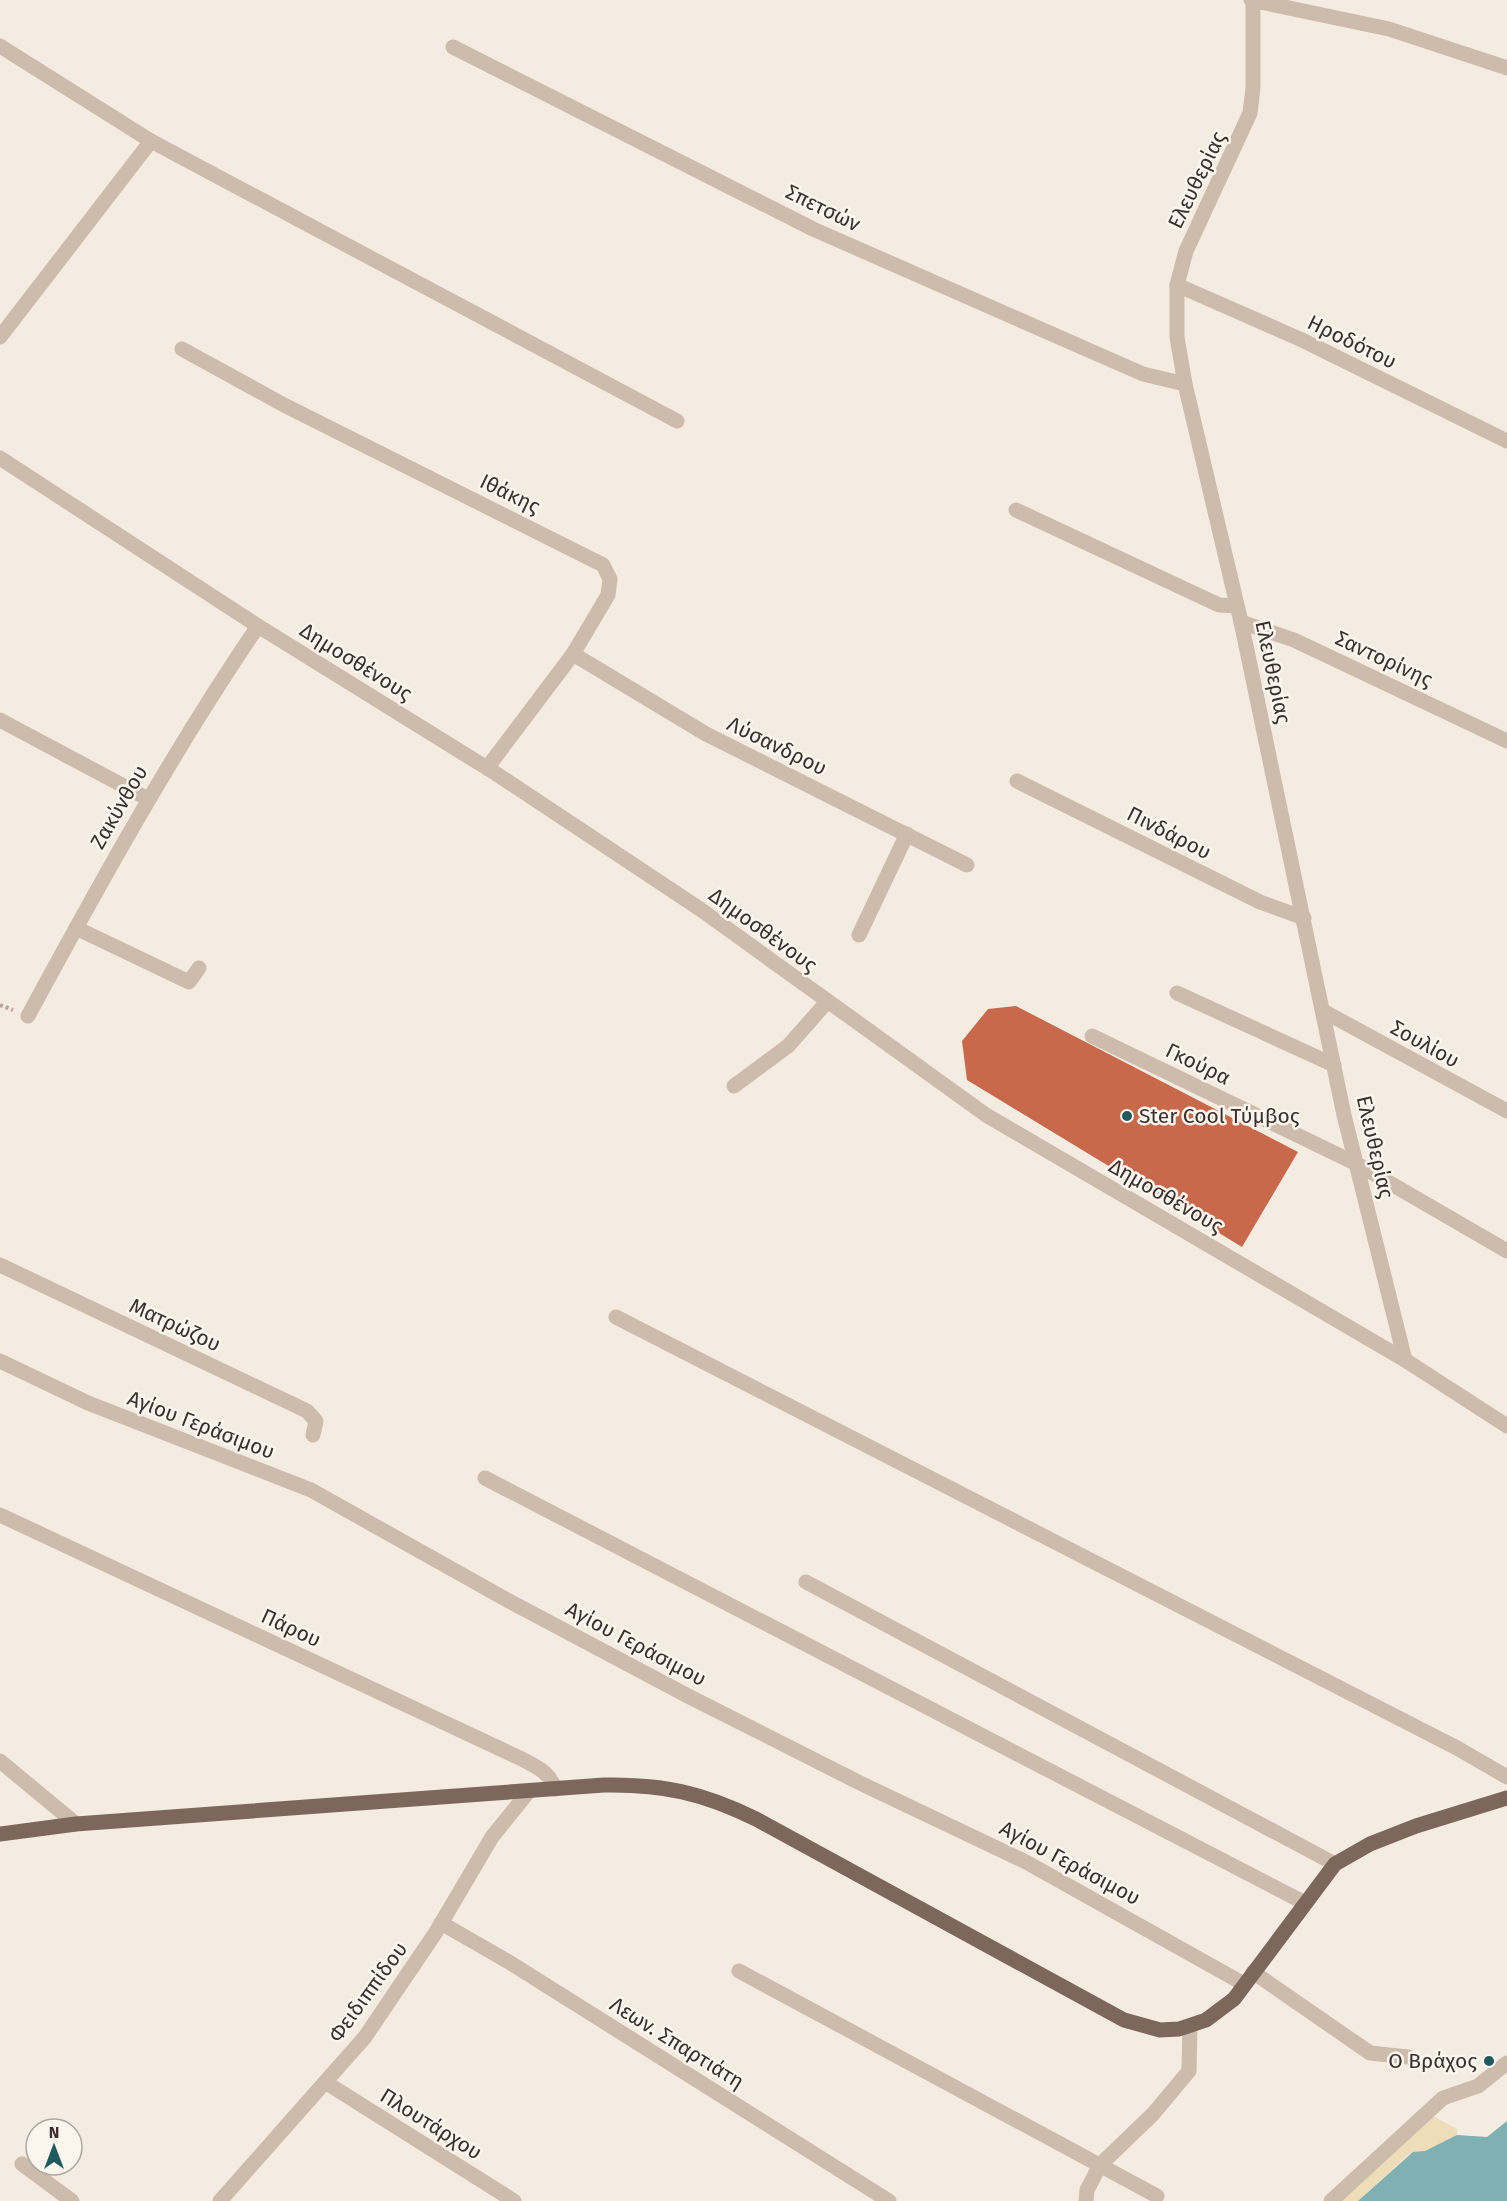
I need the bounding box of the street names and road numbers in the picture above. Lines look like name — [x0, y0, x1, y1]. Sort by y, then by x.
street label: Ελευθερίας — [1162, 127, 1232, 233]
street label: Σπετσών — [781, 179, 865, 237]
street label: Ηροδότου — [1303, 309, 1401, 375]
street label: Ιθάκης — [476, 468, 545, 520]
street label: Δημοσθένους — [295, 617, 417, 707]
street label: Ελευθερίας — [1249, 618, 1297, 726]
street label: Σαντορίνης — [1331, 625, 1437, 693]
street label: Λύσανδρου — [723, 711, 831, 781]
street label: Ζακύνθου — [85, 761, 153, 853]
street label: Πινδάρου — [1123, 801, 1215, 865]
street label: Δημοσθένους — [704, 882, 822, 978]
street label: Σουλίου — [1386, 1015, 1464, 1073]
street label: Γκούρα — [1161, 1037, 1235, 1091]
street label: Ελευθερίας — [1351, 1093, 1400, 1201]
street label: Δημοσθένους — [1104, 1153, 1228, 1239]
street label: Ματρώζου — [125, 1293, 225, 1357]
street label: Αγίου Γεράσιμου — [124, 1385, 278, 1465]
street label: Αγίου Γεράσιμου — [561, 1596, 711, 1692]
street label: Πάρου — [257, 1603, 325, 1653]
street label: Αγίου Γεράσιμου — [995, 1815, 1145, 1911]
street label: Φειδιππίδου — [323, 1937, 413, 2047]
street label: Λεων. Σπαρτιάτη — [605, 1991, 749, 2095]
street label: Πλουτάρχου — [375, 2083, 487, 2165]

